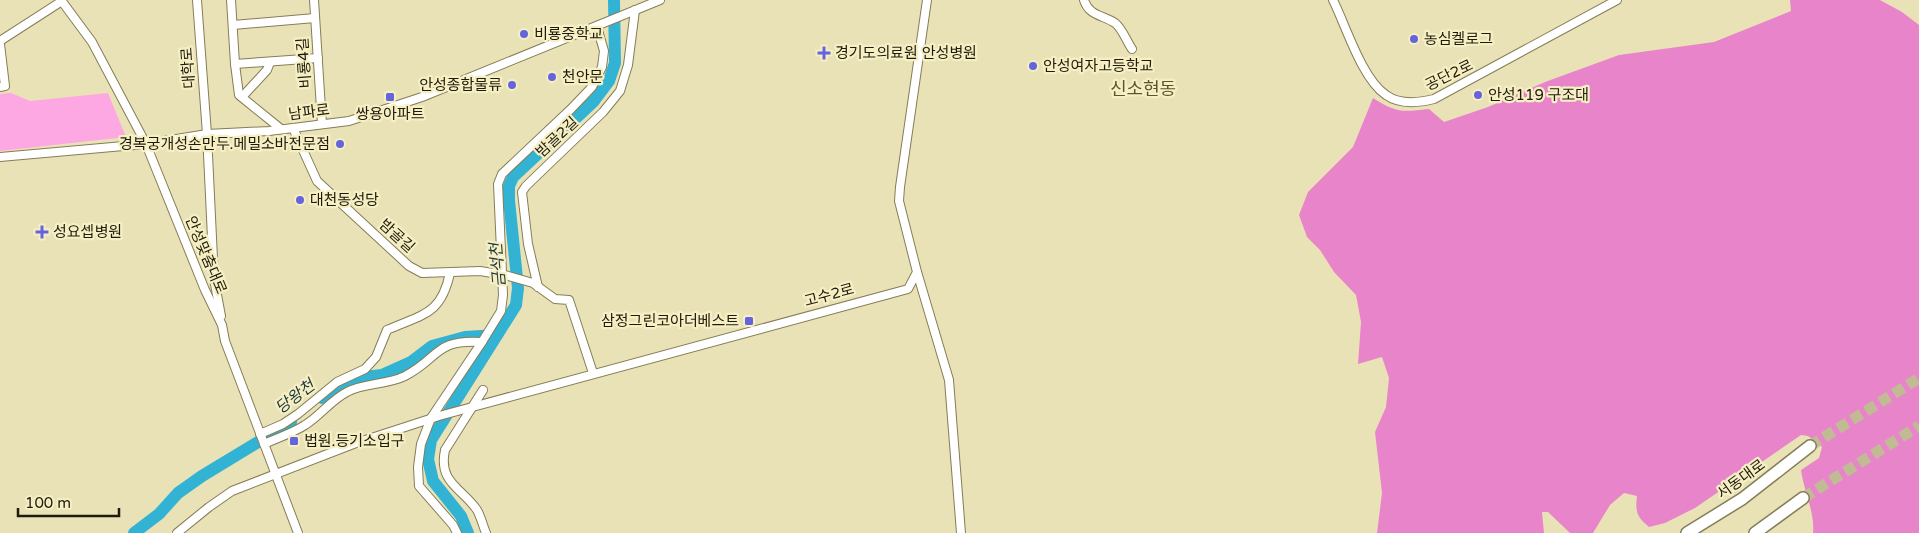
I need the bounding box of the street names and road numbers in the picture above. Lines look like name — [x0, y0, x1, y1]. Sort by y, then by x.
street label: 비룡4길 — [293, 37, 315, 89]
street label: 대학로 — [178, 47, 198, 89]
street label: 공단2로 — [1422, 56, 1476, 94]
street label: 남파로 — [287, 101, 331, 123]
street label: 밤골2길 — [532, 113, 582, 161]
street label: 안성맞춤대로 — [182, 213, 230, 297]
street label: 밤골길 — [376, 215, 418, 257]
street label: 고수2로 — [802, 280, 856, 310]
street label: 서동대로 — [1713, 455, 1769, 503]

